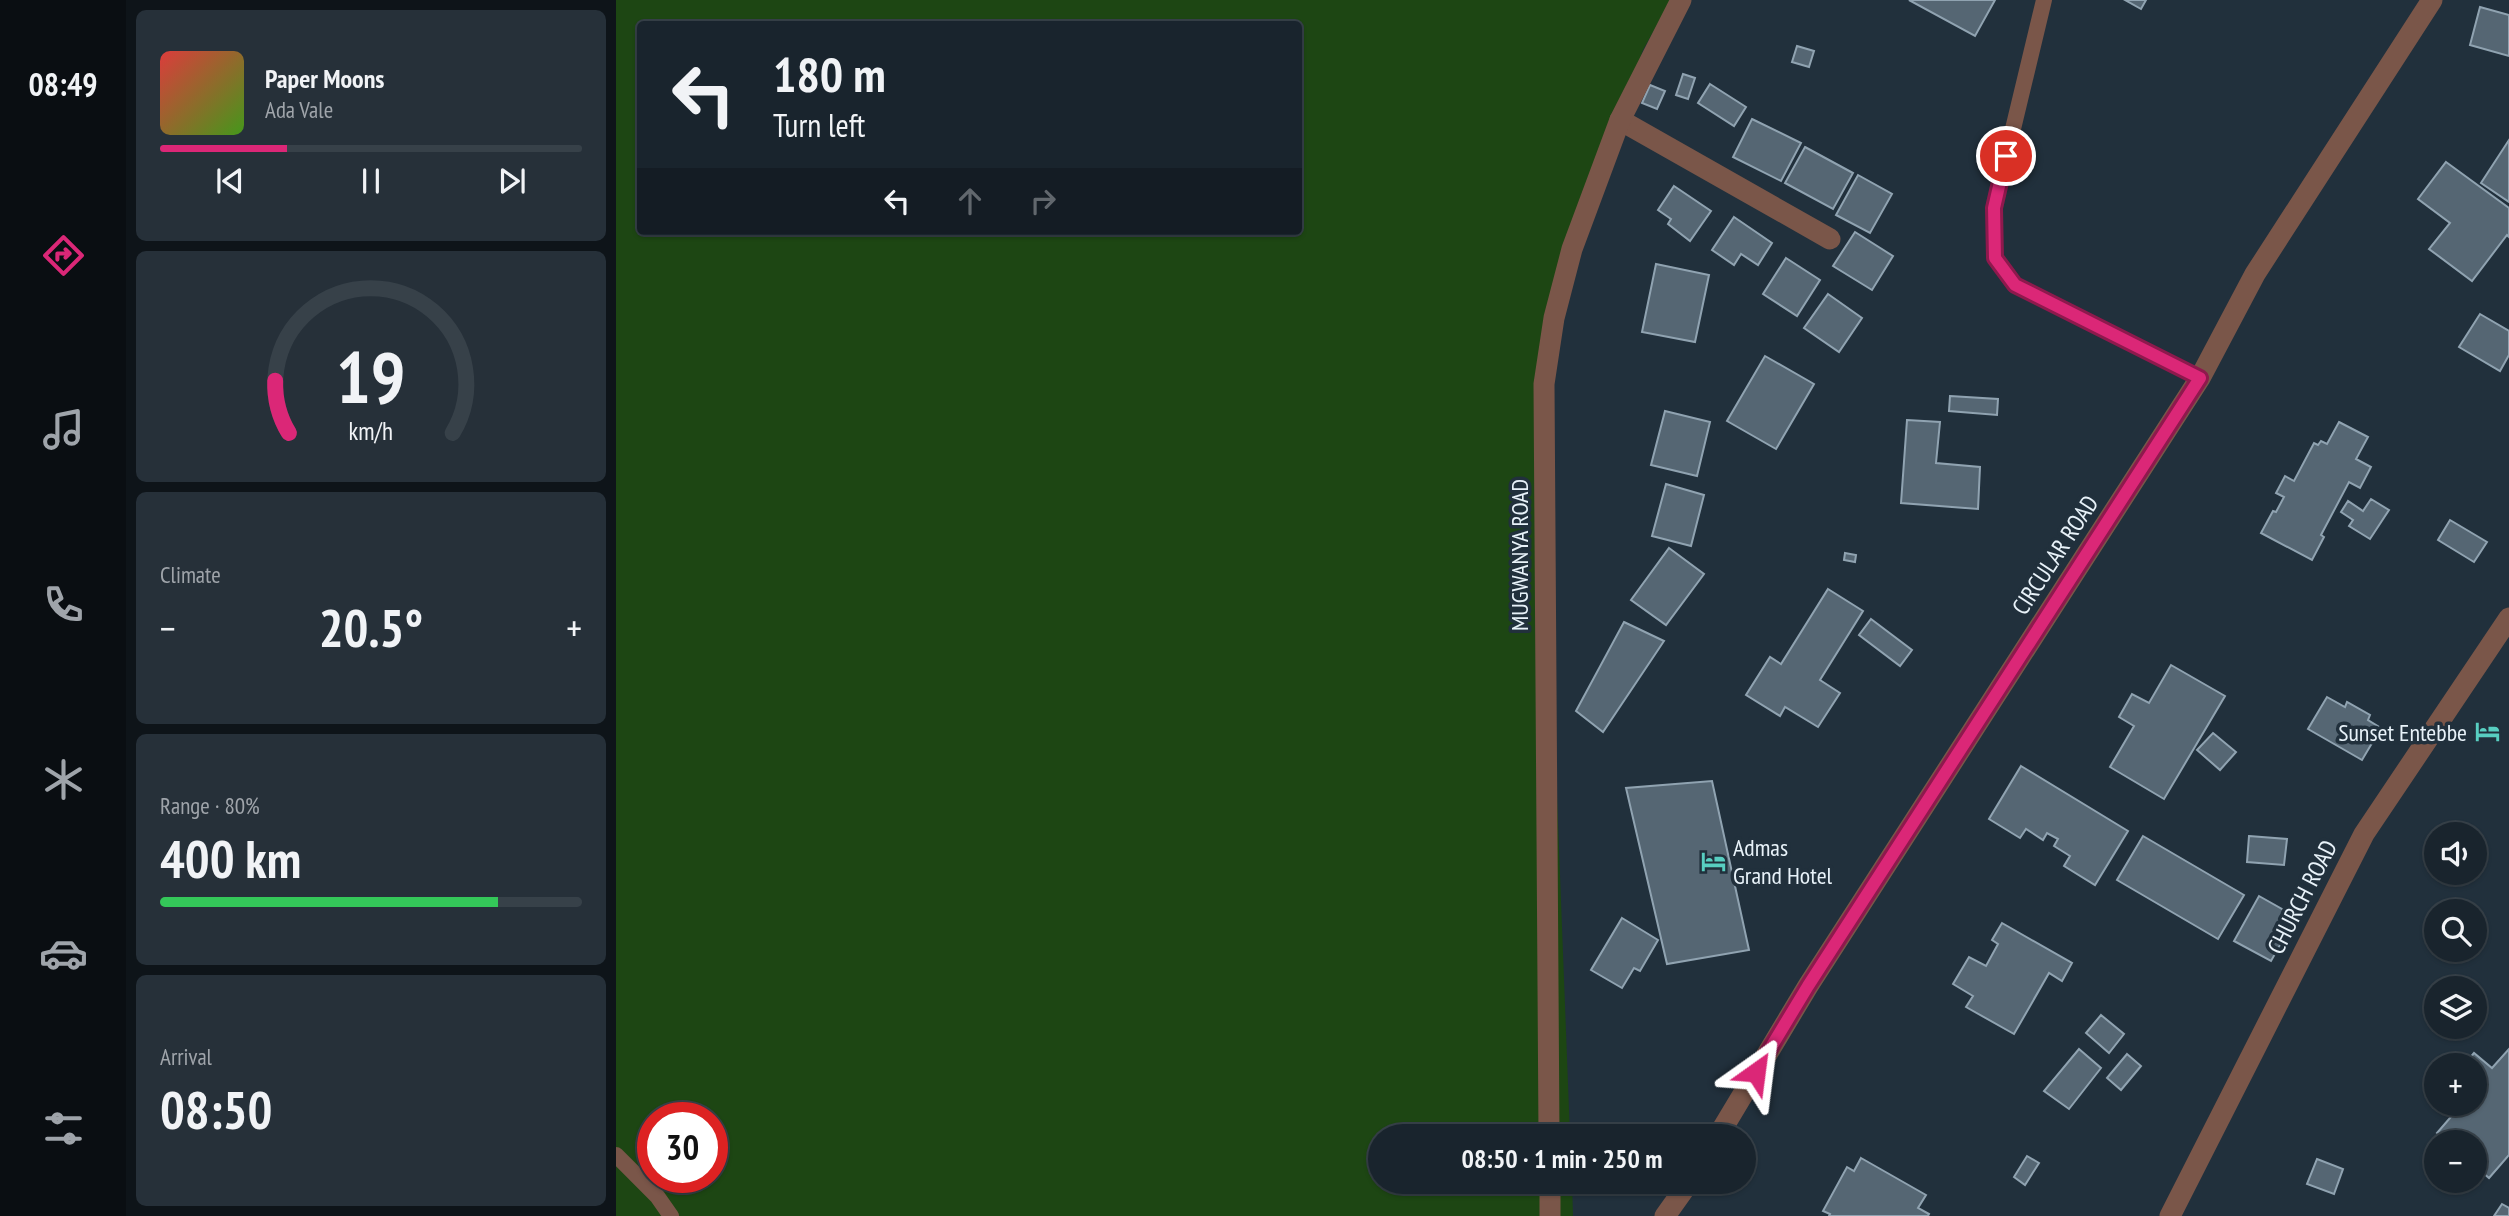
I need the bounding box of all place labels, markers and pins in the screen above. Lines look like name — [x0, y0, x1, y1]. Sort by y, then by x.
pin — [1976, 126, 2036, 186]
place label: Sunset Entebbe — [2338, 717, 2467, 748]
hotel icon: Sunset Entebbe — [2473, 718, 2501, 746]
place label: Admas Grand Hotel — [1733, 832, 1833, 891]
hotel icon: Admas Grand Hotel — [1699, 847, 1727, 875]

